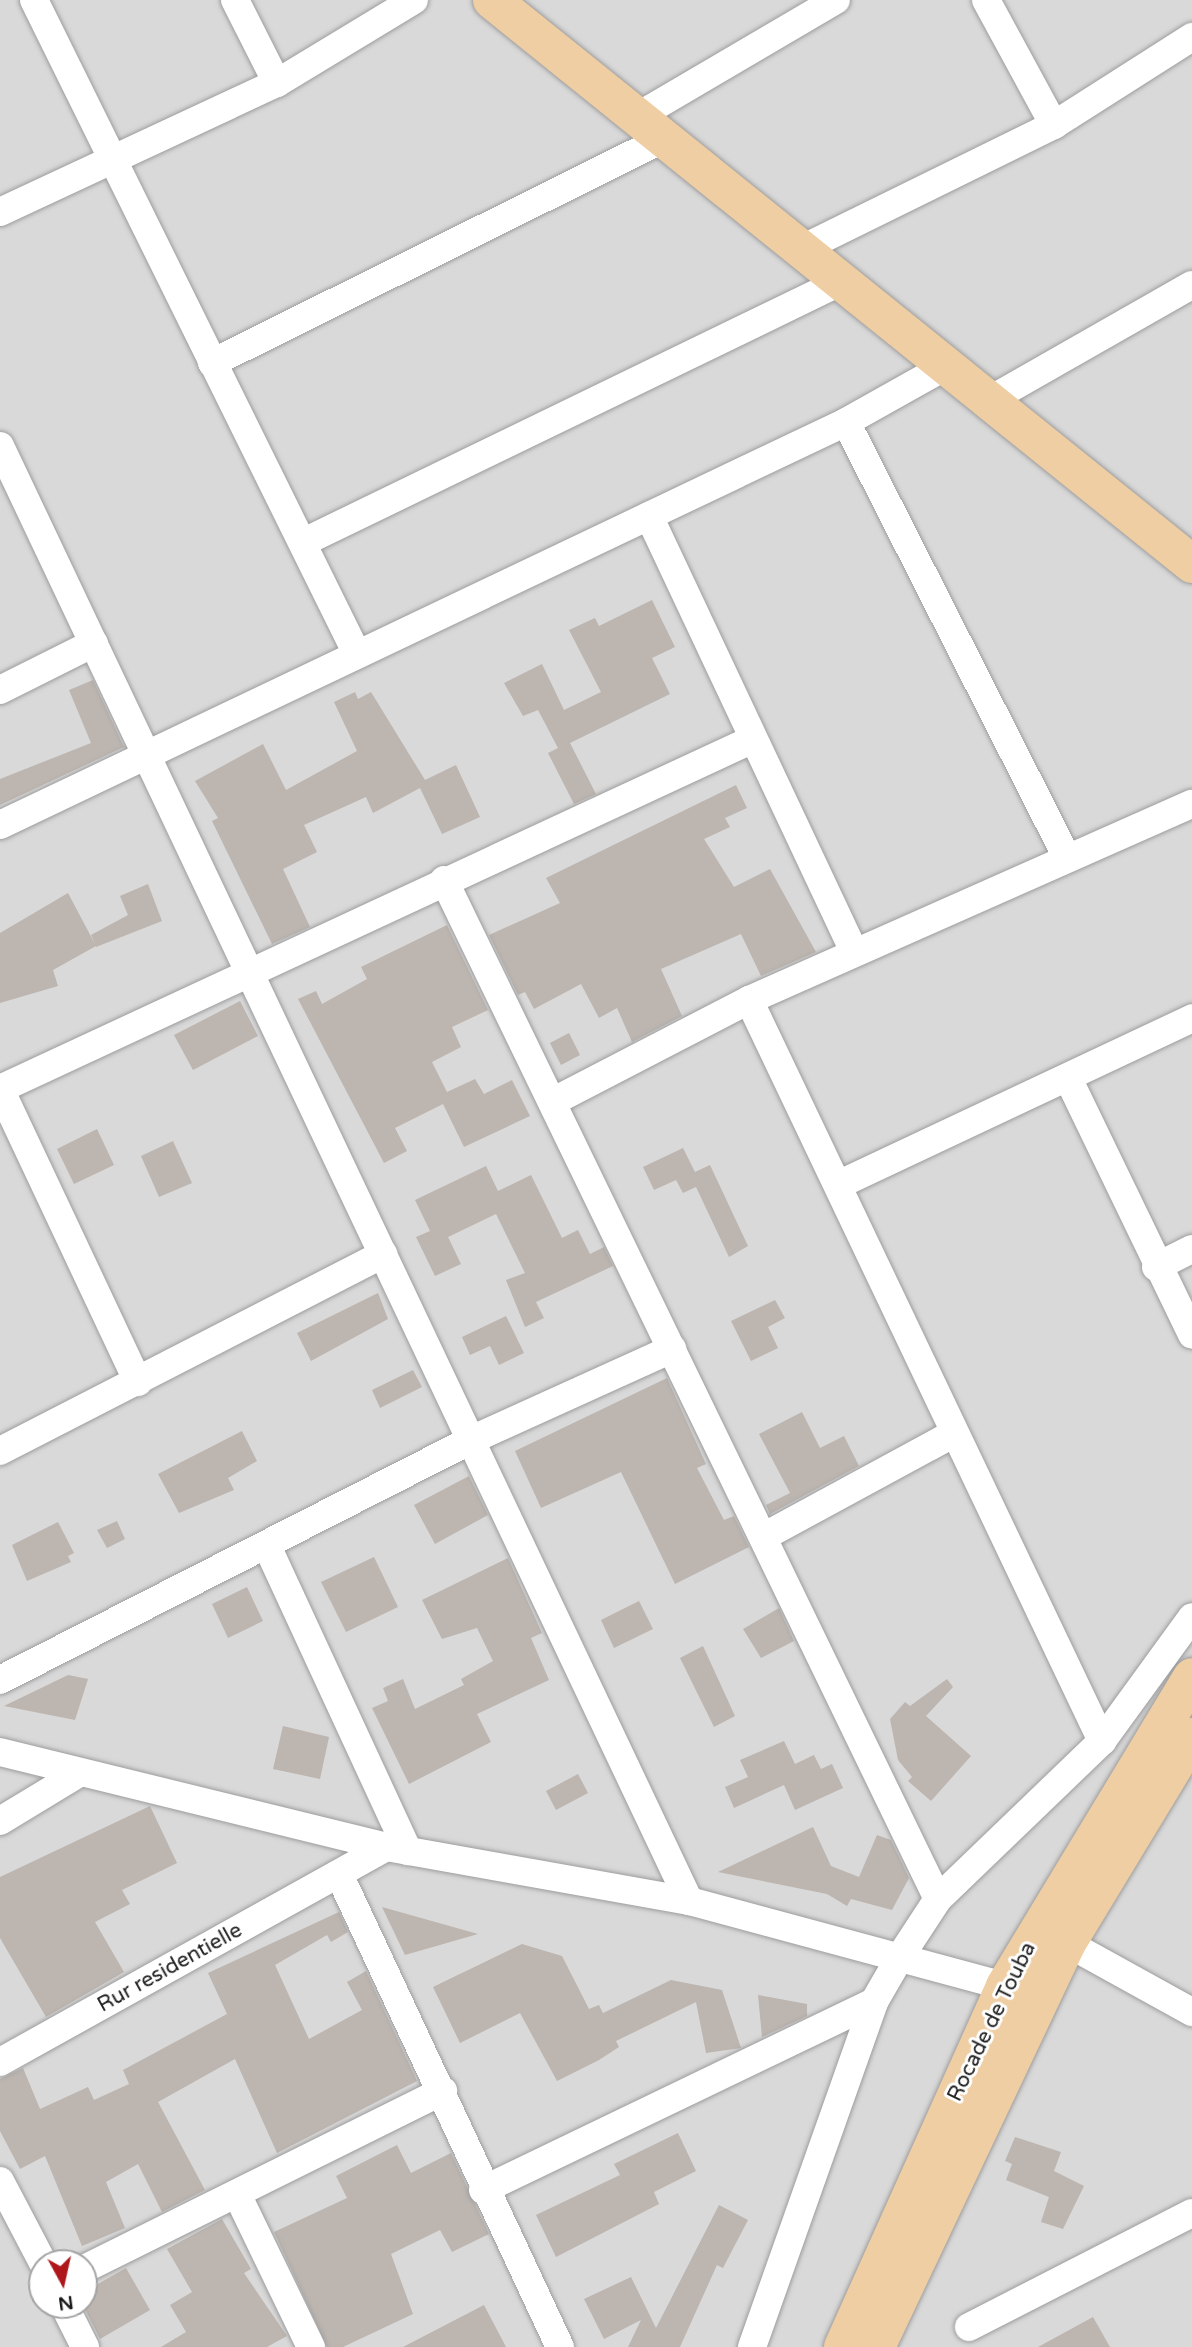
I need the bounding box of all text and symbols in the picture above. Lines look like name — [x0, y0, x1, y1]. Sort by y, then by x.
street label: Rur residentielle — [93, 1918, 247, 2018]
street label: Rocade de Touba — [943, 1938, 1041, 2106]
north arrow — [28, 2249, 98, 2319]
text: N — [57, 2291, 75, 2315]

